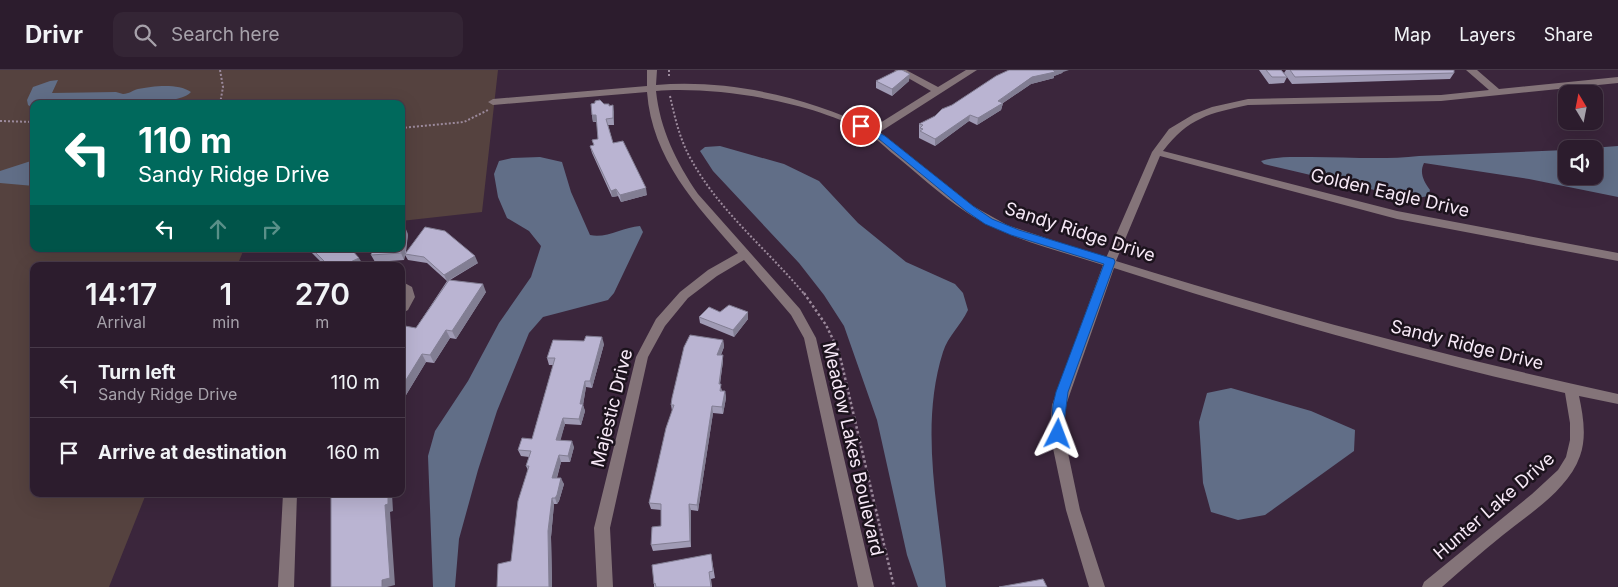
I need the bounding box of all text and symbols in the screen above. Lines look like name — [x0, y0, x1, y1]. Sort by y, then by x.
search box — [113, 12, 463, 57]
text: Drivr — [25, 20, 83, 49]
icon: search — [131, 21, 159, 49]
text: Search here — [171, 23, 280, 46]
text: Map — [1394, 24, 1431, 45]
text: Layers — [1459, 24, 1516, 45]
text: Share — [1544, 24, 1593, 45]
north arrow — [1558, 85, 1602, 130]
map controls — [1558, 85, 1603, 185]
pin — [840, 105, 882, 147]
icon: arrive — [847, 112, 875, 140]
text: 110 m — [138, 119, 232, 161]
icon: left — [55, 120, 120, 185]
button: sound — [1558, 140, 1603, 185]
text: Sandy Ridge Drive — [138, 161, 330, 187]
street label: Golden Eagle Drive — [1309, 164, 1472, 221]
street label: Sandy Ridge Drive — [1002, 197, 1158, 266]
icon: left — [151, 215, 179, 243]
icon: ahead — [204, 215, 232, 243]
icon: right — [257, 215, 285, 243]
text: 14:17 — [85, 276, 157, 312]
text: 1 — [220, 276, 232, 312]
text: 270 — [295, 276, 350, 312]
text: Arrival — [97, 312, 146, 332]
text: min — [212, 312, 240, 332]
text: m — [315, 312, 329, 332]
street label: Sandy Ridge Drive — [1389, 315, 1546, 374]
street label: Meadow Lakes Boulevard — [819, 340, 888, 558]
street label: Majestic Drive — [587, 347, 636, 469]
text: Turn left — [98, 361, 176, 384]
icon: left — [55, 369, 83, 397]
text: 110 m — [331, 371, 380, 394]
text: Sandy Ridge Drive — [98, 384, 237, 404]
position arrow — [1031, 407, 1083, 459]
icon: arrive — [55, 439, 83, 467]
text: Arrive at destination — [98, 441, 287, 464]
text: 160 m — [327, 441, 380, 464]
street label: Hunter Lake Drive — [1429, 448, 1558, 564]

